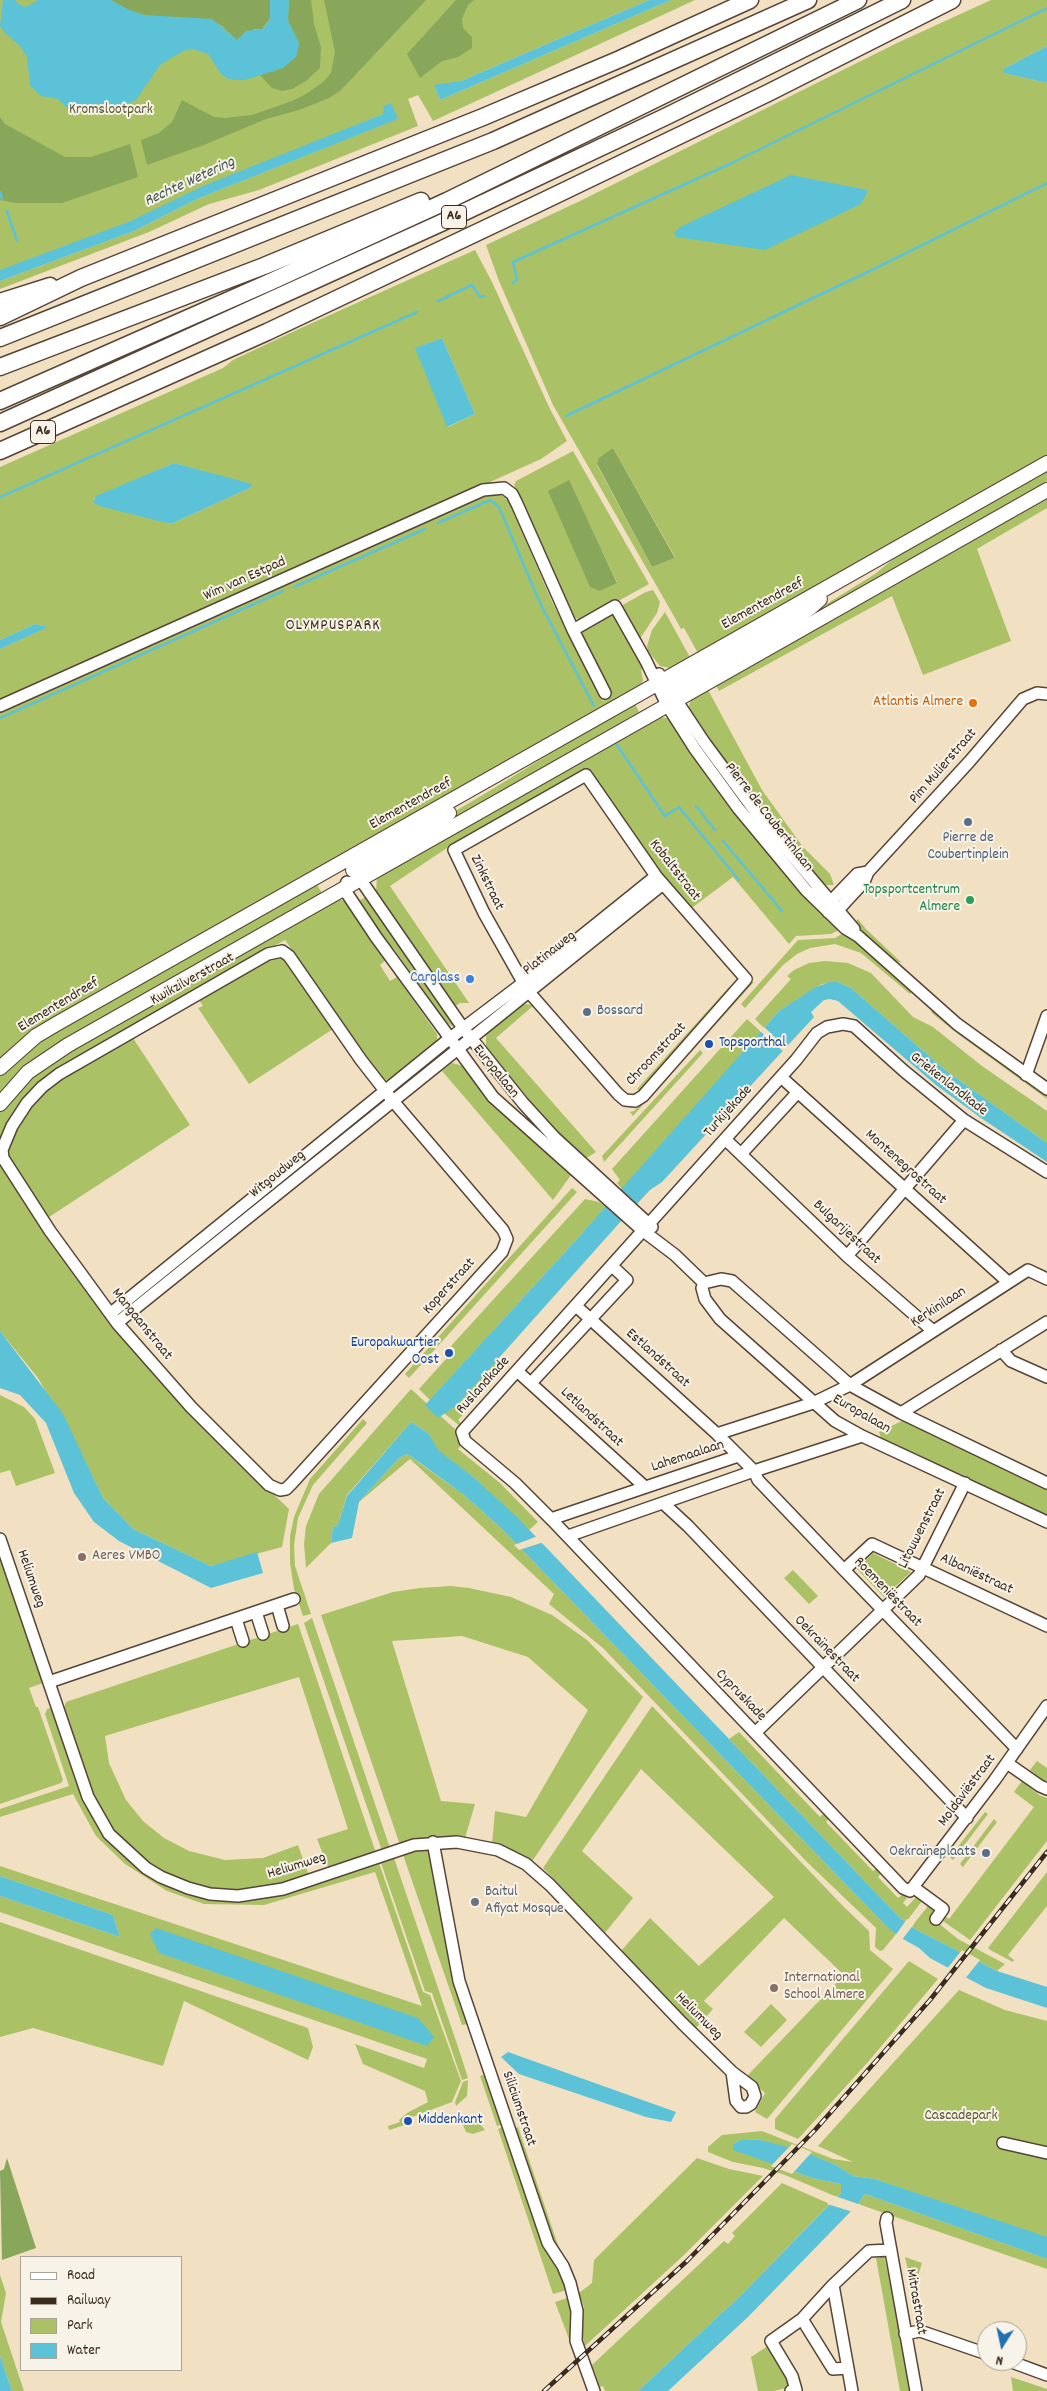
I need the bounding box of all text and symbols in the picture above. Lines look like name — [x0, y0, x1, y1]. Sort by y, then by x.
park label: Kromslootpark — [69, 102, 153, 120]
water label: Rechte Wetering — [142, 154, 238, 212]
road number: A6 — [442, 206, 466, 228]
road number: A6 — [30, 421, 56, 444]
street label: Wim van Estpad — [201, 554, 289, 606]
street label: Elementendreef — [719, 575, 807, 635]
district label: OLYMPUSPARK — [284, 617, 382, 637]
place label: Atlantis Almere — [873, 694, 963, 712]
marker: Atlantis Almere — [967, 697, 979, 709]
street label: Pim Mulierstraat — [906, 726, 982, 808]
street label: Pierre de Coubertinlaan — [720, 760, 816, 876]
street label: Elementendreef — [367, 775, 455, 835]
marker: Pierre de Coubertinplein — [962, 816, 974, 828]
place label: Pierre de Coubertinplein — [927, 830, 1009, 865]
street label: Kobaltstraat — [644, 837, 704, 905]
street label: Zinkstraat — [465, 852, 507, 914]
place label: Topsportcentrum Almere — [863, 882, 960, 917]
marker: Topsportcentrum Almere — [964, 894, 976, 906]
street label: Platinaweg — [520, 928, 580, 980]
street label: Kwikzilverstraat — [148, 950, 238, 1010]
place label: Carglass — [410, 970, 460, 988]
marker: Carglass — [464, 973, 476, 985]
street label: Elementendreef — [15, 975, 103, 1037]
place label: Bossard — [597, 1003, 643, 1021]
marker: Bossard — [581, 1006, 593, 1018]
street label: Chroomstraat — [623, 1019, 691, 1091]
place label: Topsporthal — [719, 1035, 786, 1053]
marker: Topsporthal — [703, 1038, 715, 1050]
street label: Europalaan — [468, 1041, 522, 1103]
street label: Griekenlandkade — [906, 1049, 990, 1121]
street label: Turkijekade — [701, 1082, 757, 1142]
street label: Montenegrostraat — [860, 1127, 950, 1209]
street label: Witgoudweg — [247, 1147, 309, 1203]
street label: Bulgarijestraat — [808, 1197, 884, 1269]
street label: Koperstraat — [420, 1255, 480, 1319]
street label: Kerkinilaan — [908, 1284, 970, 1332]
street label: Mangaanstraat — [107, 1285, 175, 1365]
street label: Estlandstraat — [621, 1325, 693, 1393]
place label: Europakwartier Oost — [351, 1335, 439, 1370]
marker: Europakwartier Oost — [443, 1347, 455, 1359]
street label: Ruslandkade — [453, 1353, 515, 1419]
street label: Letlandstraat — [556, 1384, 626, 1452]
street label: Europalaan — [829, 1391, 893, 1439]
street label: Lahemaalaan — [649, 1437, 727, 1477]
street label: Litouwenstraat — [895, 1486, 951, 1572]
street label: Heliumweg — [12, 1548, 48, 1610]
place label: Aeres VMBO — [92, 1548, 160, 1566]
street label: Albaniëstraat — [937, 1550, 1015, 1600]
marker: Aeres VMBO — [76, 1551, 88, 1563]
street label: Roemeniëstraat — [849, 1554, 925, 1632]
street label: Oekraïnestraat — [789, 1612, 863, 1688]
street label: Cypruskade — [711, 1666, 769, 1726]
street label: Moldaviëstraat — [935, 1751, 1001, 1831]
place label: Oekraïneplaats — [889, 1844, 976, 1862]
marker: Oekraïneplaats — [980, 1847, 992, 1859]
street label: Heliumweg — [266, 1850, 328, 1884]
place label: Baitul Afiyat Mosque — [485, 1884, 564, 1919]
marker: Baitul Afiyat Mosque — [469, 1896, 481, 1908]
place label: International School Almere — [784, 1970, 865, 2005]
marker: International School Almere — [768, 1982, 780, 1994]
street label: Heliumweg — [670, 1989, 726, 2045]
street label: Siliciumstraat — [497, 2069, 539, 2149]
park label: Cascadepark — [924, 2108, 998, 2126]
place label: Middenkant — [418, 2112, 483, 2130]
marker: Middenkant — [402, 2115, 414, 2127]
legend — [20, 2256, 182, 2371]
text: Road — [67, 2265, 95, 2287]
street label: Mitrastraat — [900, 2268, 930, 2336]
text: Railway — [67, 2290, 110, 2312]
text: Park — [67, 2315, 93, 2337]
north arrow — [977, 2321, 1027, 2371]
text: Water — [67, 2340, 100, 2362]
text: N — [994, 2349, 1005, 2370]

